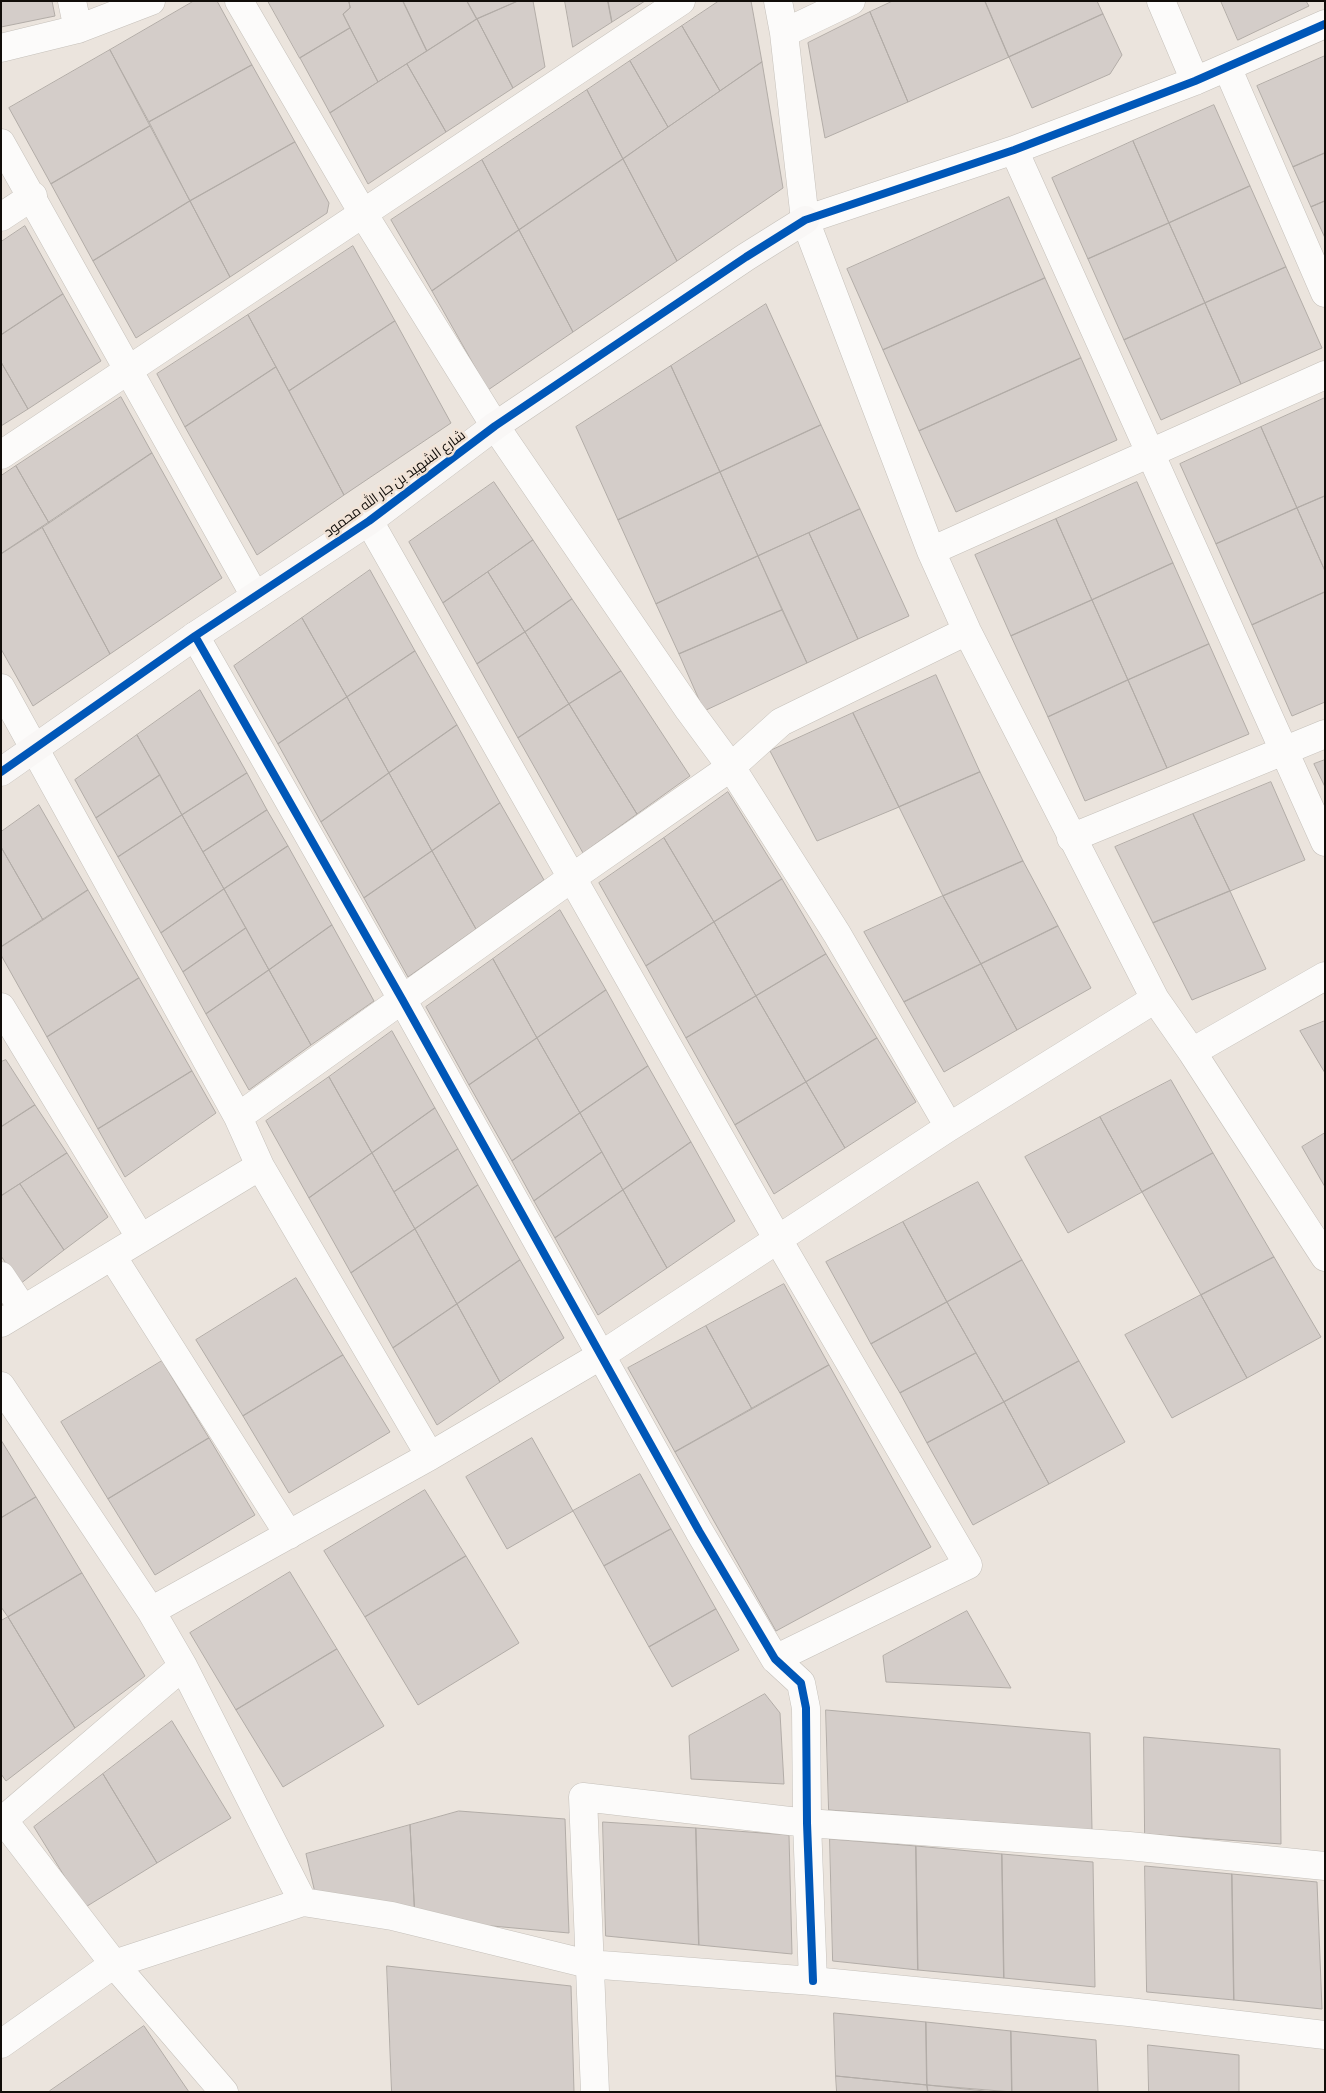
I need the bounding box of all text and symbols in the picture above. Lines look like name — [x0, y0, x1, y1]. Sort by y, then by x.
street label: شارع الشهيد بن جار الله محمود — [321, 427, 469, 541]

